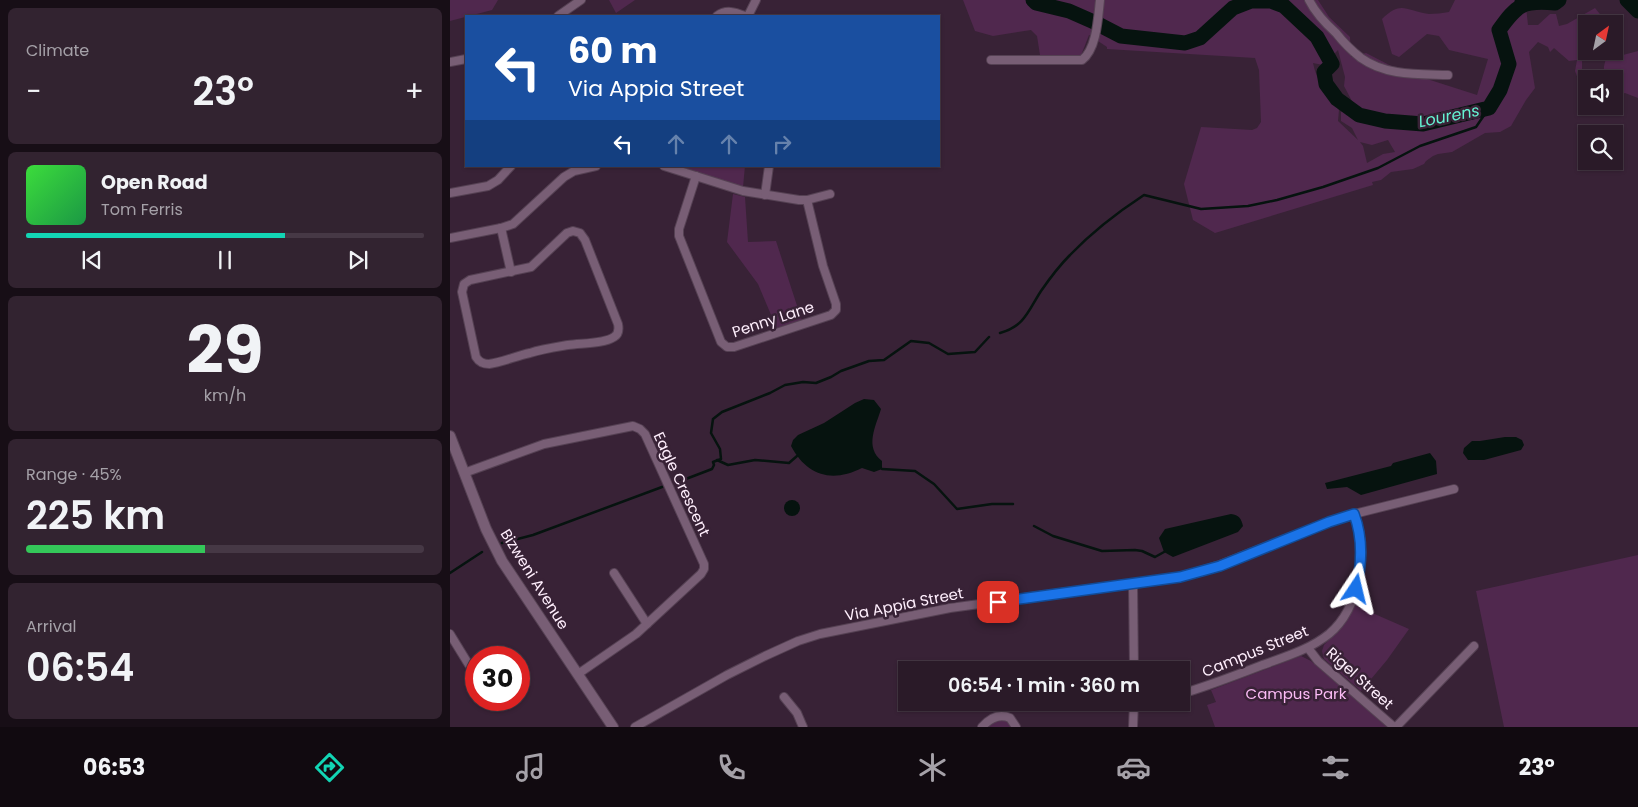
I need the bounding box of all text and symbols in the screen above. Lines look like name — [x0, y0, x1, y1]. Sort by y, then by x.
north arrow — [1578, 15, 1622, 60]
map controls — [1578, 15, 1623, 170]
text: 60 m — [568, 26, 658, 75]
icon: left — [485, 35, 550, 100]
text: Climate — [26, 39, 89, 62]
text: 23° — [192, 65, 254, 118]
button: sound — [1578, 70, 1623, 115]
text: − — [26, 72, 41, 111]
text: + — [405, 72, 424, 111]
text: Via Appia Street — [568, 73, 744, 104]
water label: Lourens — [1416, 99, 1482, 133]
button: search — [1578, 125, 1623, 170]
icon: left — [609, 130, 637, 158]
icon: ahead — [662, 130, 690, 158]
icon: ahead — [715, 130, 743, 158]
icon: right — [768, 130, 796, 158]
text: Open Road — [101, 169, 208, 196]
text: Tom Ferris — [101, 198, 183, 221]
icon: previous — [78, 246, 106, 274]
icon: pause — [211, 246, 239, 274]
icon: next — [344, 246, 372, 274]
street label: Penny Lane — [729, 296, 817, 342]
text: 29 — [186, 305, 264, 396]
text: km/h — [204, 384, 246, 407]
street label: Eagle Crescent — [649, 428, 715, 540]
text: Range · 45% — [26, 463, 122, 486]
text: 225 km — [26, 489, 165, 542]
street label: Bizweni Avenue — [496, 525, 574, 633]
position arrow — [1329, 562, 1381, 614]
pin — [977, 581, 1019, 623]
street label: Via Appia Street — [843, 582, 965, 626]
icon: arrive — [984, 588, 1012, 616]
text: Arrival — [26, 615, 76, 638]
street label: Campus Street — [1199, 620, 1311, 682]
text: 06:54 — [26, 641, 134, 694]
street label: Rigel Street — [1322, 642, 1398, 714]
speed limit sign: 30 — [465, 646, 530, 711]
text: 06:54 · 1 min · 360 m — [948, 672, 1140, 699]
park label: Campus Park — [1246, 683, 1347, 704]
icon: directions — [312, 750, 347, 785]
icon: music — [513, 750, 548, 785]
icon: phone — [714, 750, 749, 785]
icon: climate — [915, 750, 950, 785]
icon: car — [1116, 750, 1151, 785]
icon: filters — [1318, 750, 1353, 785]
text: 06:53 — [83, 752, 145, 783]
text: 23° — [1519, 752, 1555, 783]

